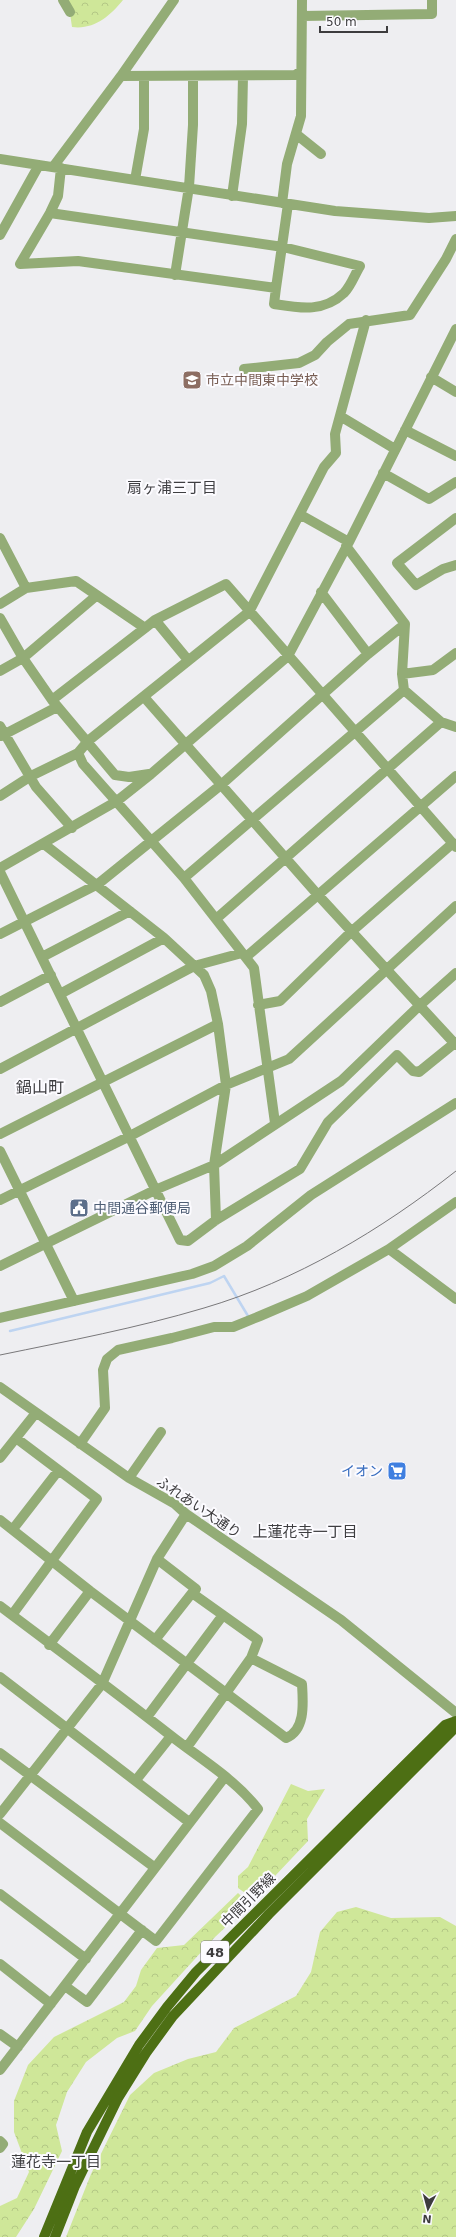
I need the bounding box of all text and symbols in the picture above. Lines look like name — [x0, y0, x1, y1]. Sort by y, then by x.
scale bar — [320, 8, 387, 34]
text: 50 m — [326, 15, 357, 29]
school or university icon: 市立中間東中学校 — [181, 369, 203, 391]
place label: 市立中間東中学校 — [206, 372, 318, 388]
district label: 扇ヶ浦三丁目 — [127, 479, 217, 497]
district label: 鍋山町 — [16, 1078, 64, 1097]
public building icon: 中間通谷郵便局 — [68, 1197, 90, 1219]
place label: 中間通谷郵便局 — [93, 1200, 191, 1216]
supermarket icon: イオン — [386, 1460, 408, 1482]
place label: イオン — [341, 1463, 383, 1479]
street label: ふれあい大通り — [154, 1473, 244, 1541]
district label: 上蓮花寺一丁目 — [252, 1523, 358, 1541]
street label: 中間引野線 — [218, 1870, 278, 1930]
road number: 48 — [201, 1941, 229, 1963]
district label: 蓮花寺一丁目 — [11, 2153, 101, 2171]
north arrow — [408, 2189, 448, 2229]
text: N — [422, 2212, 432, 2225]

